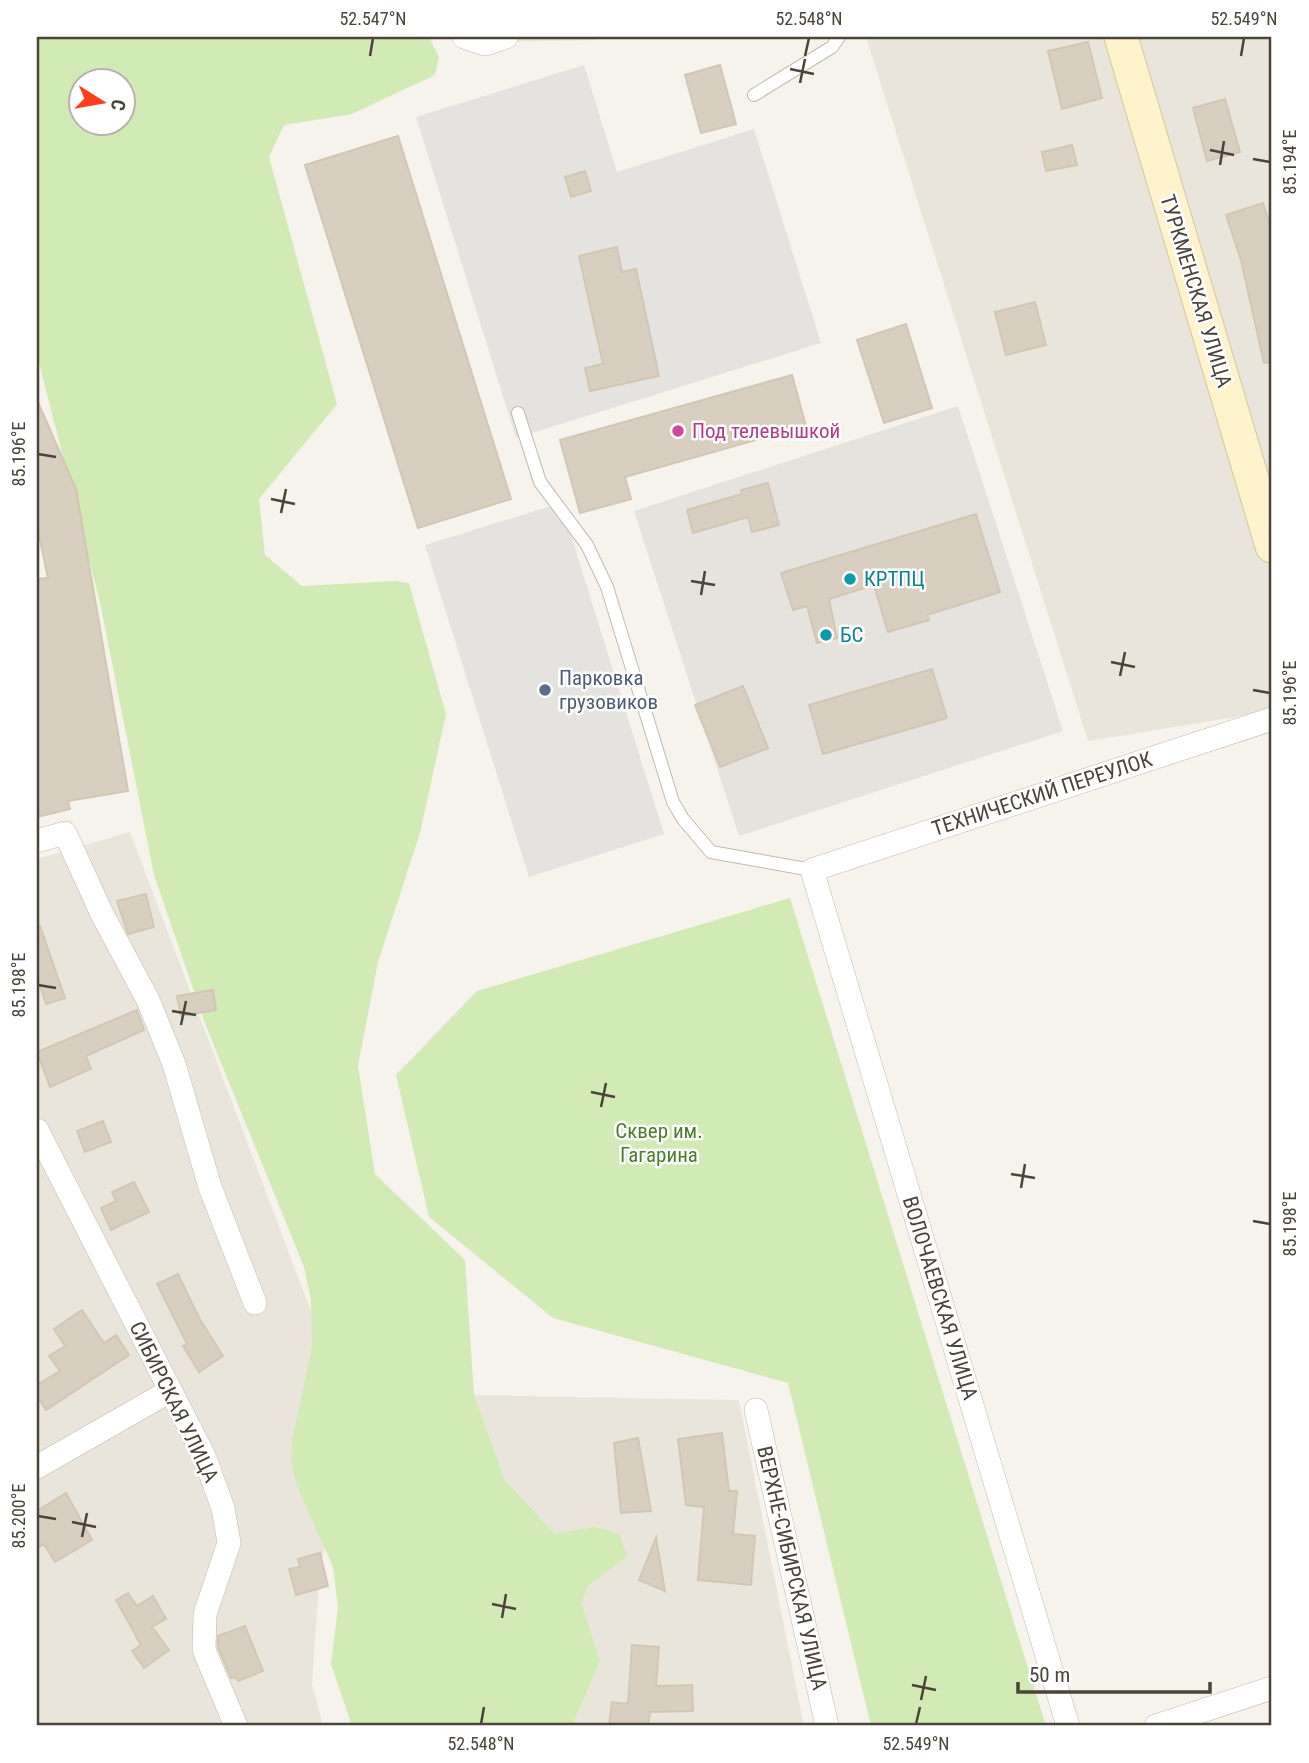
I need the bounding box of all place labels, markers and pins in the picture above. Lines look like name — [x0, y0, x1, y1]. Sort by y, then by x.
place label: Под телевышкой — [692, 419, 840, 443]
marker: Под телевышкой — [670, 423, 686, 439]
place label: КРТПЦ — [864, 567, 925, 591]
marker: КРТПЦ — [842, 571, 858, 587]
place label: БС — [840, 623, 863, 647]
marker: БС — [818, 627, 834, 643]
place label: Парковка грузовиков — [559, 666, 658, 714]
marker: Парковка грузовиков — [537, 682, 553, 698]

